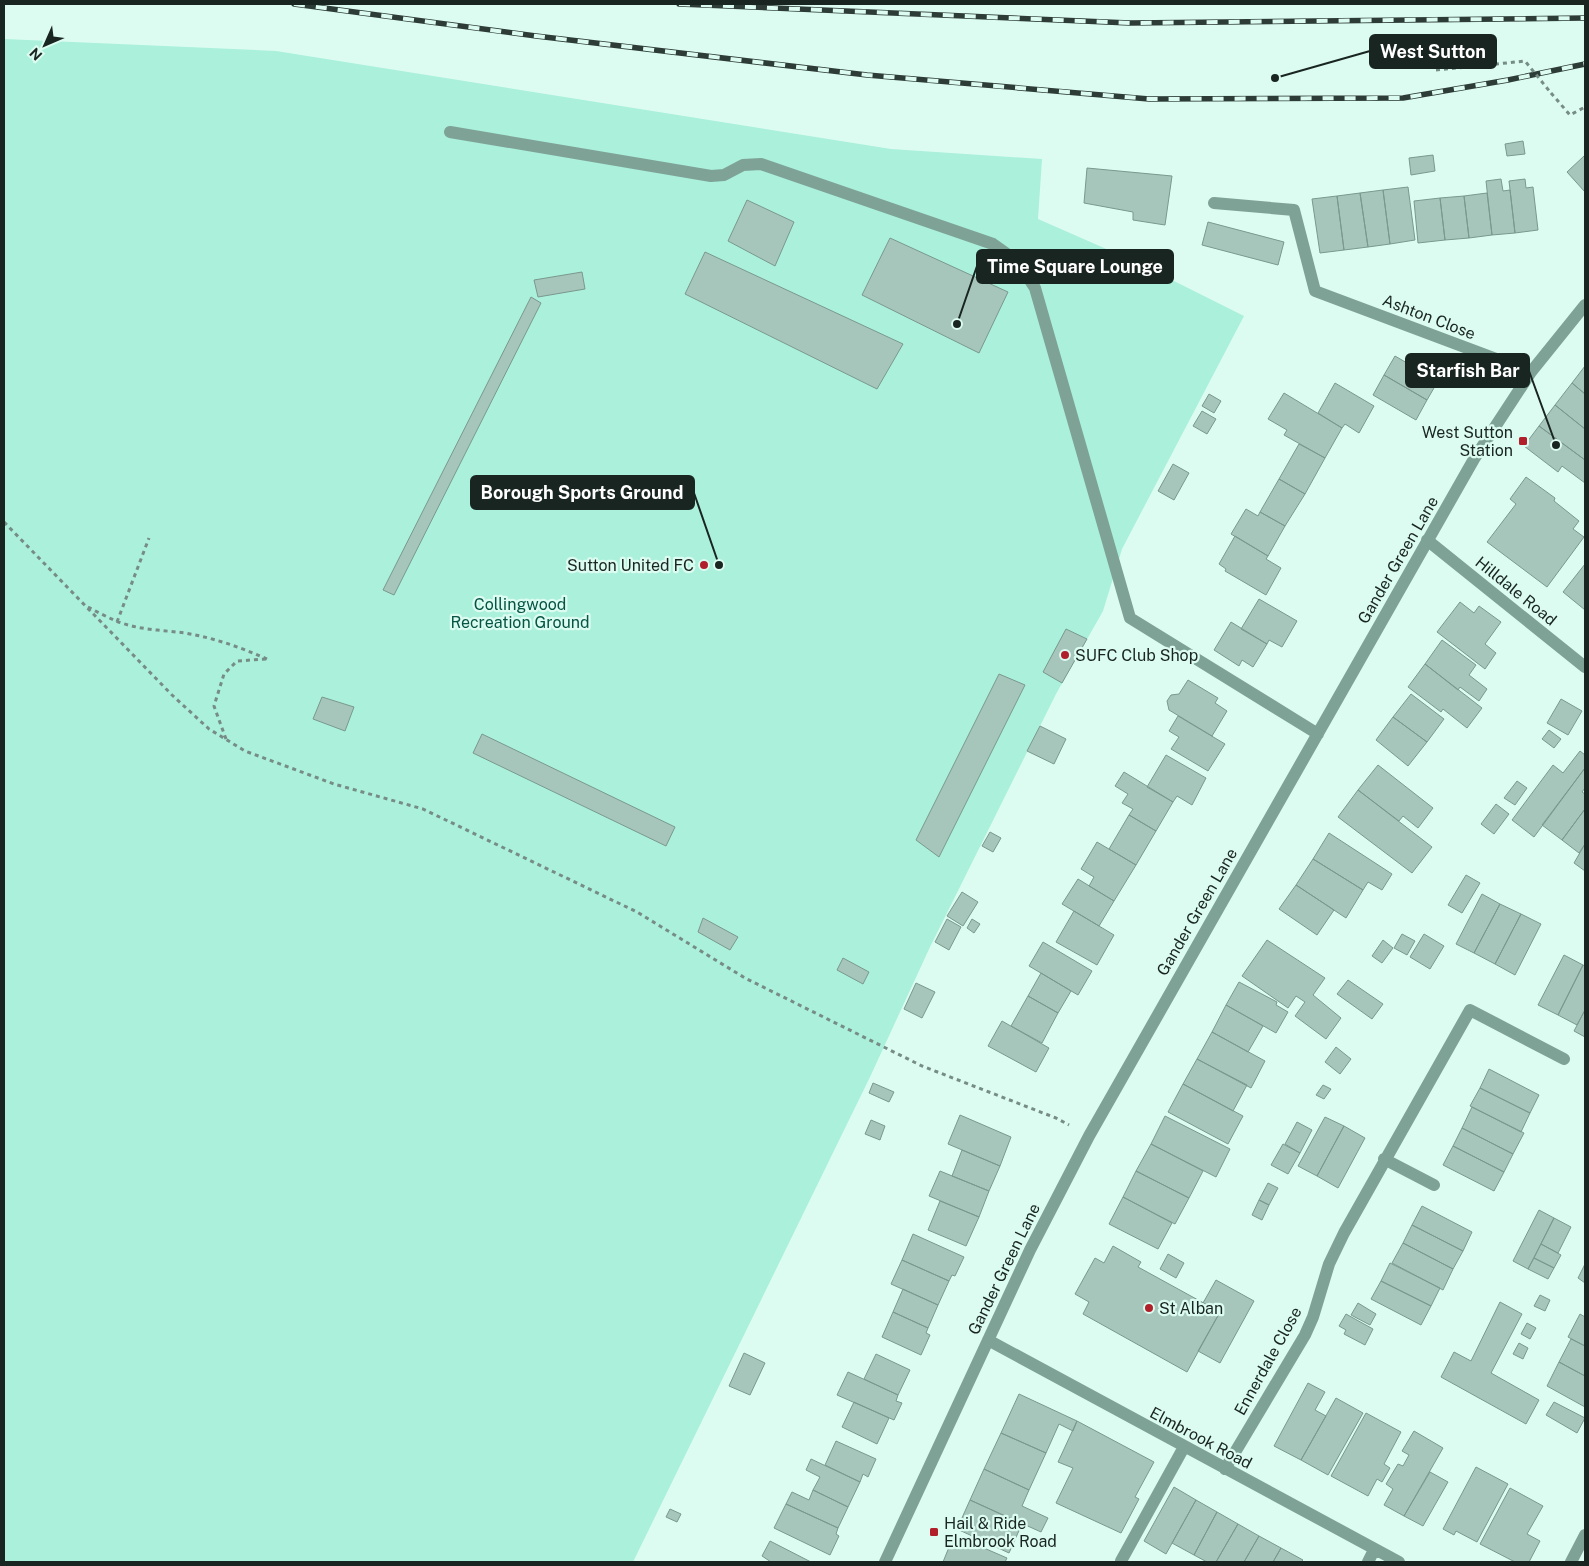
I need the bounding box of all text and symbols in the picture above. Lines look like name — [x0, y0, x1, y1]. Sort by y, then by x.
north arrow — [20, 20, 70, 70]
callout: West Sutton — [1370, 35, 1496, 68]
text: West Sutton — [1380, 41, 1486, 62]
text: N — [26, 45, 45, 64]
callout: Time Square Lounge — [977, 250, 1173, 283]
text: Time Square Lounge — [987, 256, 1163, 277]
street label: Ashton Close — [1380, 291, 1478, 343]
callout: Starfish Bar — [1406, 354, 1529, 387]
text: Starfish Bar — [1416, 360, 1520, 381]
place label: West Sutton Station — [1422, 423, 1513, 460]
marker: West Sutton Station — [1517, 435, 1529, 447]
callout: Borough Sports Ground — [471, 476, 694, 509]
text: Borough Sports Ground — [481, 482, 683, 503]
street label: Gander Green Lane — [1354, 493, 1442, 627]
street label: Hilldale Road — [1472, 552, 1560, 630]
place label: Sutton United FC — [567, 556, 694, 575]
marker: Sutton United FC — [698, 559, 710, 571]
park label: Collingwood Recreation Ground — [450, 595, 590, 632]
place label: SUFC Club Shop — [1075, 646, 1198, 665]
marker: SUFC Club Shop — [1059, 649, 1071, 661]
street label: Gander Green Lane — [1153, 845, 1241, 979]
street label: Gander Green Lane — [964, 1200, 1044, 1338]
place label: St Alban — [1159, 1299, 1223, 1318]
marker: St Alban — [1143, 1302, 1155, 1314]
street label: Ennerdale Close — [1230, 1304, 1306, 1418]
street label: Elmbrook Road — [1147, 1403, 1255, 1473]
place label: Hail & Ride Elmbrook Road — [944, 1514, 1057, 1551]
marker: Hail & Ride Elmbrook Road — [928, 1526, 940, 1538]

